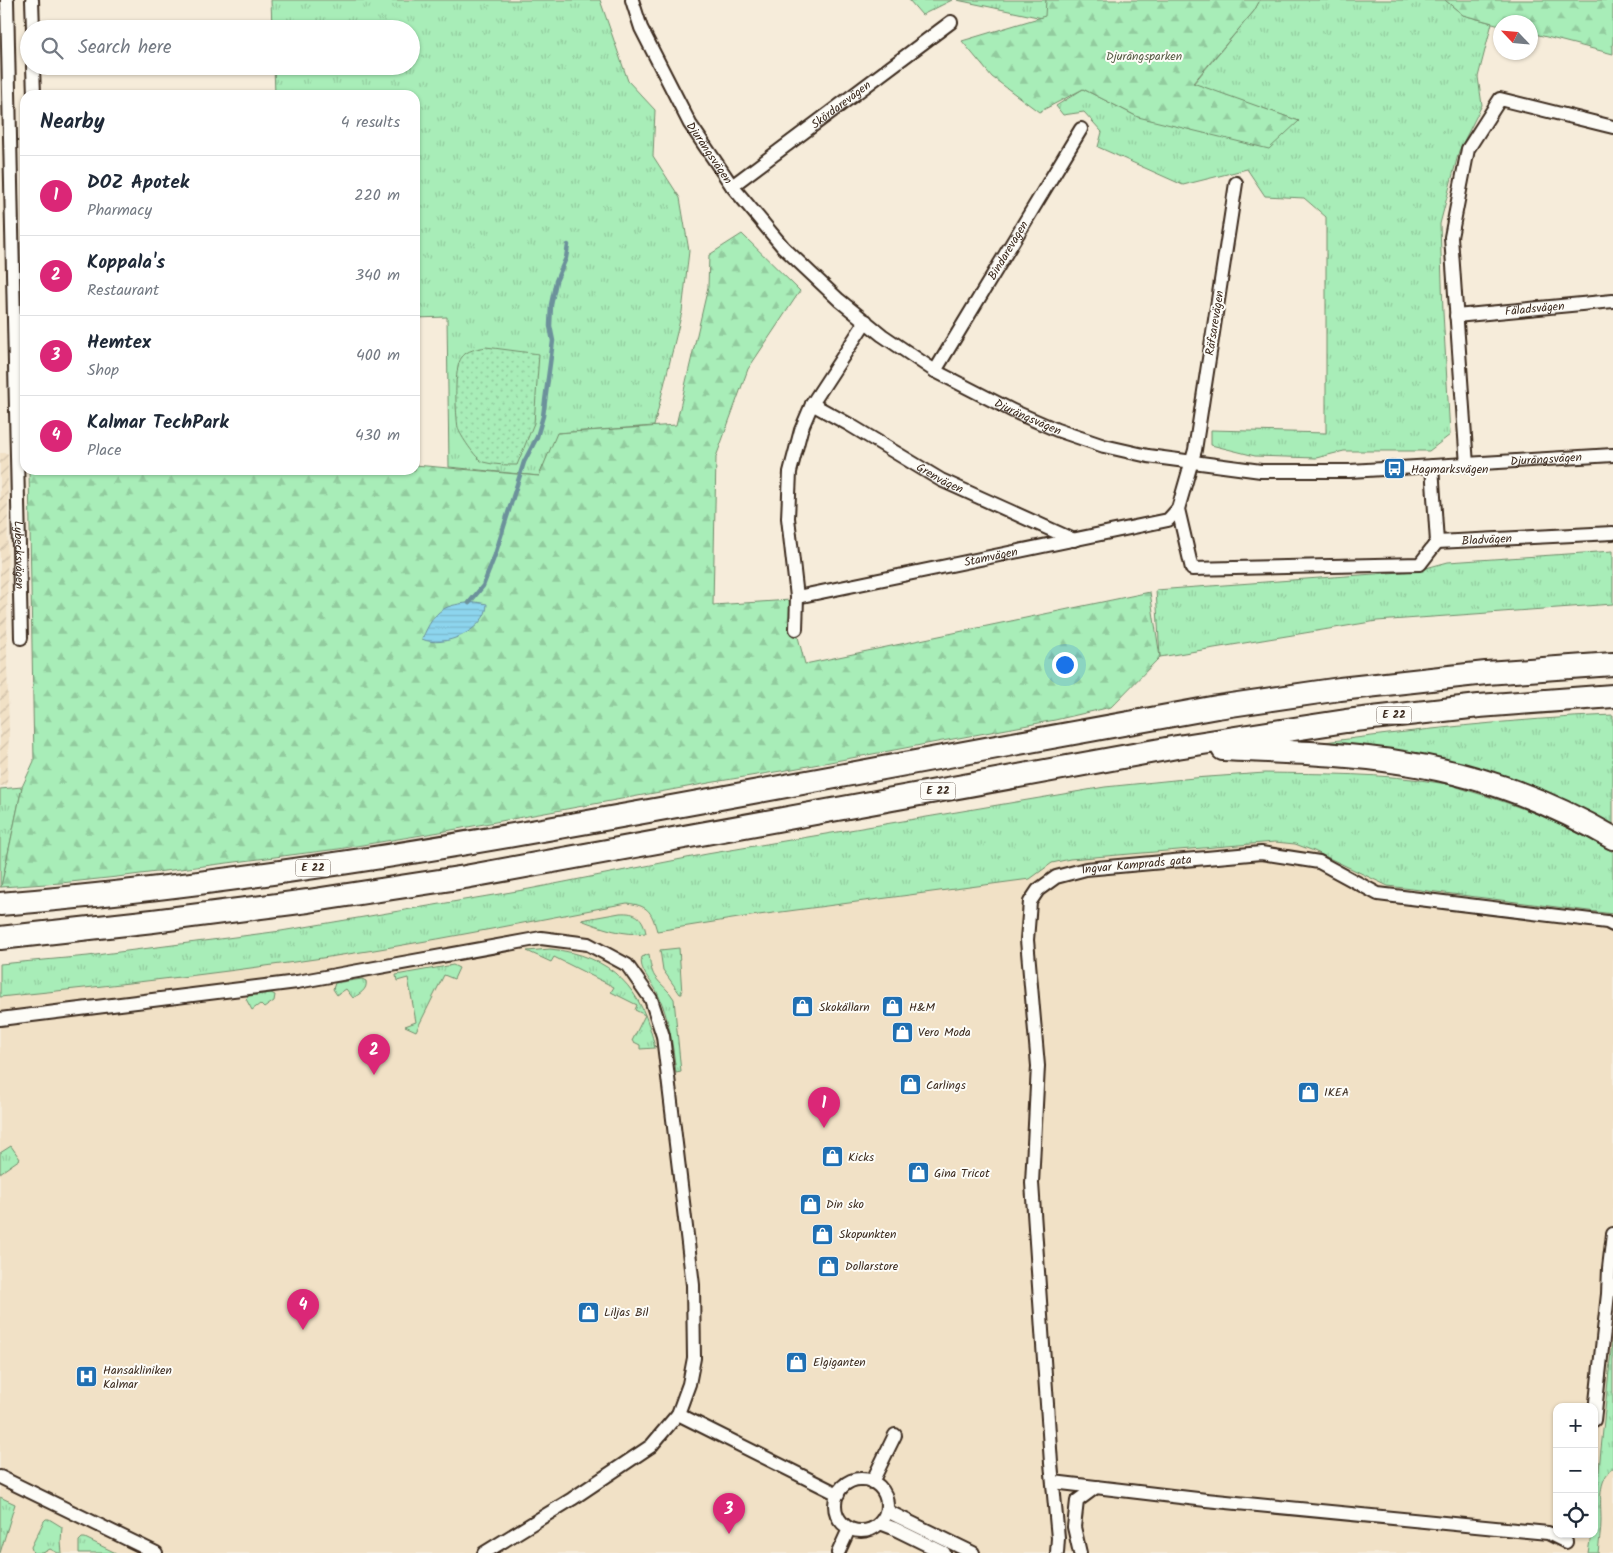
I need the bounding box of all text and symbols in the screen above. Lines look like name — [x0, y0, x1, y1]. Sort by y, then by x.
north arrow — [1493, 15, 1538, 60]
search box — [20, 20, 420, 75]
text: Search here — [78, 33, 172, 63]
icon: search — [38, 34, 66, 62]
park label: Djurängsparken — [1106, 47, 1182, 66]
street label: Skördarevägen — [807, 76, 875, 133]
text: Nearby — [40, 106, 105, 139]
text: 4 results — [341, 110, 400, 135]
street label: Djurängsvägen — [682, 118, 738, 188]
text: DOZ Apotek — [87, 168, 189, 198]
text: 1 — [54, 183, 58, 208]
text: 220 m — [354, 183, 400, 208]
text: Pharmacy — [87, 198, 152, 223]
street label: Bindarevägen — [983, 217, 1033, 284]
text: Koppala's — [87, 248, 165, 278]
text: 2 — [51, 263, 61, 288]
text: 340 m — [355, 263, 400, 288]
text: Restaurant — [87, 278, 159, 303]
street label: Räfsarevägen — [1200, 289, 1230, 357]
street label: Fäladsvägen — [1504, 296, 1565, 321]
text: Hemtex — [87, 328, 151, 358]
text: 3 — [52, 343, 60, 368]
text: 400 m — [356, 343, 400, 368]
text: Shop — [87, 358, 119, 383]
street label: Djurängsvägen — [991, 394, 1064, 440]
text: Kalmar TechPark — [87, 408, 229, 438]
text: 4 — [52, 423, 60, 448]
text: 430 m — [355, 423, 400, 448]
text: Place — [87, 438, 121, 463]
street label: Djurängsvägen — [1510, 447, 1582, 471]
bus stop icon: Hagmarksvägen — [1383, 457, 1407, 481]
street label: Grenvägen — [913, 458, 967, 499]
place label: Hagmarksvägen — [1411, 460, 1489, 479]
street label: Lybecksvägen — [9, 521, 29, 589]
street label: Bladvägen — [1461, 529, 1512, 550]
street label: Stamvägen — [962, 542, 1019, 572]
your location — [1052, 652, 1078, 678]
road number: E 22 — [1376, 706, 1412, 724]
road number: E 22 — [920, 782, 956, 799]
street label: Ingvar Kamprads gata — [1079, 850, 1193, 879]
road number: E 22 — [296, 860, 330, 876]
shop icon: Skokällarn — [791, 995, 815, 1019]
shop icon: H&M — [881, 995, 905, 1019]
place label: Skokällarn — [819, 998, 870, 1017]
place label: H&M — [909, 998, 935, 1017]
shop icon: Vero Moda — [890, 1020, 914, 1044]
place label: Vero Moda — [918, 1023, 971, 1042]
pin: 2 — [358, 1034, 390, 1075]
shop icon: Carlings — [898, 1073, 922, 1097]
place label: Carlings — [926, 1076, 966, 1095]
shop icon: IKEA — [1296, 1080, 1320, 1104]
place label: IKEA — [1324, 1083, 1349, 1102]
pin: 1 — [808, 1087, 840, 1128]
shop icon: Kicks — [820, 1145, 844, 1169]
place label: Kicks — [848, 1148, 874, 1167]
shop icon: Gina Tricot — [906, 1161, 930, 1185]
place label: Gina Tricot — [934, 1164, 990, 1183]
shop icon: Din sko — [798, 1192, 822, 1216]
place label: Din sko — [826, 1195, 864, 1214]
shop icon: Skopunkten — [811, 1222, 835, 1246]
place label: Skopunkten — [839, 1225, 896, 1244]
shop icon: Dollarstore — [817, 1254, 841, 1278]
place label: Dollarstore — [845, 1257, 899, 1276]
pin: 4 — [287, 1289, 319, 1330]
shop icon: Liljas Bil — [576, 1300, 600, 1324]
place label: Liljas Bil — [604, 1303, 648, 1322]
shop icon: Elgiganten — [785, 1350, 809, 1374]
place label: Elgiganten — [813, 1353, 866, 1372]
place label: Hansakliniken Kalmar — [103, 1361, 172, 1394]
hospital icon: Hansakliniken Kalmar — [75, 1365, 99, 1389]
map controls — [1553, 1403, 1598, 1538]
button: + — [1553, 1403, 1598, 1448]
button: − — [1553, 1448, 1598, 1493]
pin: 3 — [713, 1493, 745, 1534]
button: locate — [1553, 1493, 1598, 1538]

